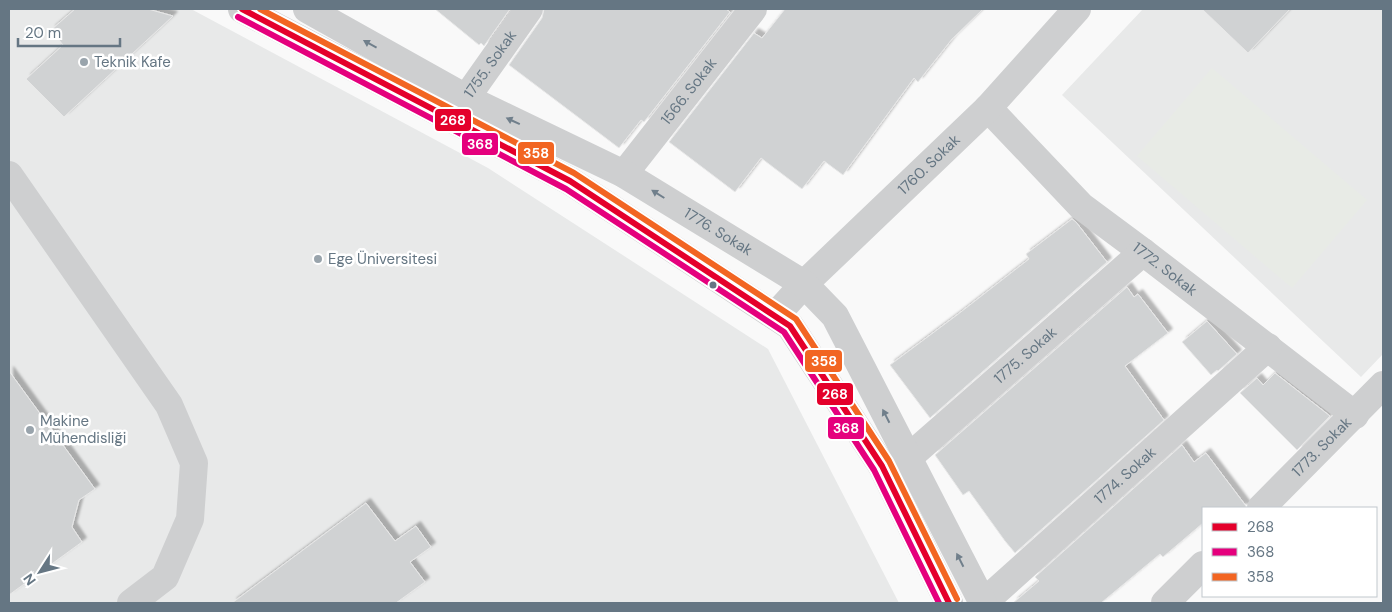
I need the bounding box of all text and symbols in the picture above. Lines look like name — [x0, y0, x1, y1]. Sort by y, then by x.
scale bar — [18, 15, 120, 47]
text: 20 m — [25, 23, 61, 43]
street label: 1755. Sokak — [459, 26, 521, 102]
one-way arrow — [362, 40, 377, 48]
place label: Teknik Kafe — [94, 52, 171, 72]
street label: 1566. Sokak — [656, 53, 721, 129]
marker: Teknik Kafe — [78, 56, 90, 68]
line badge: 268 — [434, 108, 472, 132]
text: 268 — [440, 111, 466, 129]
one-way arrow — [506, 116, 520, 124]
street label: 1760. Sokak — [893, 130, 965, 199]
line badge: 368 — [461, 132, 499, 156]
text: 368 — [467, 135, 493, 153]
line badge: 358 — [517, 141, 555, 165]
text: 358 — [523, 144, 549, 162]
one-way arrow — [651, 190, 664, 199]
street label: 1776. Sokak — [680, 203, 757, 260]
street label: 1772. Sokak — [1128, 238, 1202, 300]
place label: Ege Üniversitesi — [328, 249, 437, 269]
marker: Ege Üniversitesi — [312, 253, 324, 265]
unlabelled marker — [708, 280, 718, 290]
street label: 1775. Sokak — [990, 322, 1061, 388]
line badge: 358 — [804, 349, 843, 373]
text: 358 — [811, 352, 837, 370]
line badge: 268 — [816, 382, 854, 406]
text: 268 — [822, 385, 848, 403]
one-way arrow — [882, 408, 890, 423]
place label: Makine Mühendisliği — [40, 411, 126, 448]
street label: 1773. Sokak — [1287, 412, 1356, 481]
line badge: 368 — [827, 416, 865, 440]
text: 368 — [833, 419, 859, 437]
marker: Makine Mühendisliği — [24, 424, 36, 436]
street label: 1774. Sokak — [1090, 442, 1161, 508]
legend — [1202, 507, 1377, 597]
text: 268 — [1247, 517, 1274, 537]
text: 368 — [1247, 542, 1274, 562]
north arrow — [15, 547, 65, 597]
one-way arrow — [956, 553, 964, 567]
text: 358 — [1247, 567, 1274, 587]
text: N — [19, 570, 40, 589]

